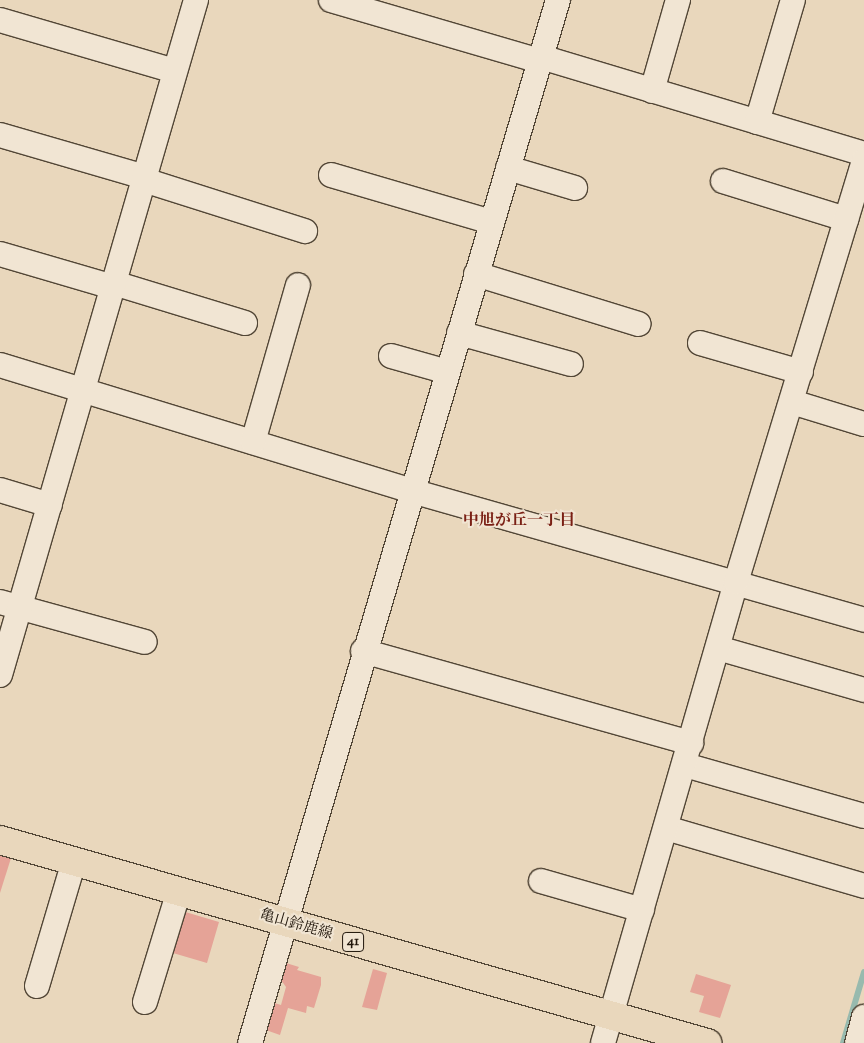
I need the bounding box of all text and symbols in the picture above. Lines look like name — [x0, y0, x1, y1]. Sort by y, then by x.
district label: 中旭が丘一丁目 — [463, 512, 575, 532]
street label: 亀山鈴鹿線 — [257, 906, 335, 944]
road number: 41 — [342, 930, 364, 954]

